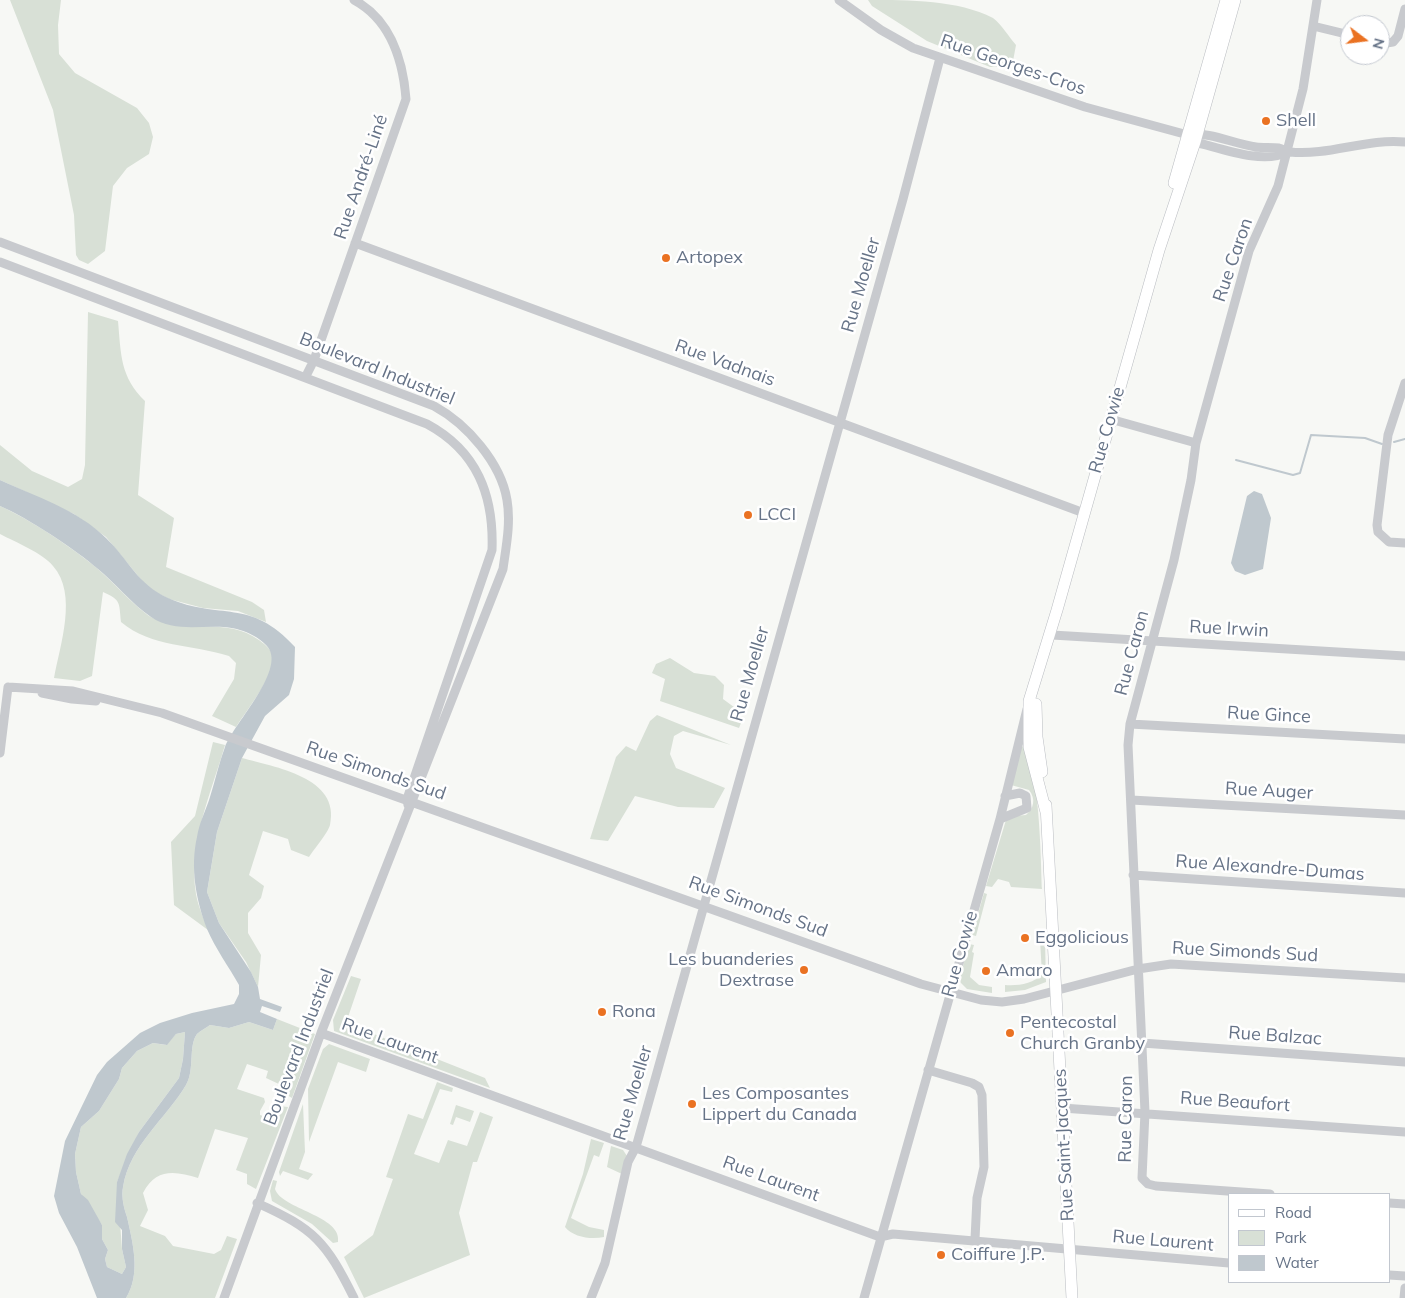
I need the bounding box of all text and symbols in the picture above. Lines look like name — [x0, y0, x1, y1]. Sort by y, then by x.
north arrow — [1340, 15, 1390, 65]
street label: Rue Georges-Cros — [938, 30, 1088, 100]
text: N — [1368, 36, 1389, 51]
place label: Shell — [1276, 110, 1316, 132]
street label: Rue André-Liné — [330, 112, 392, 242]
marker: Shell — [1260, 115, 1272, 127]
street label: Rue Caron — [1209, 215, 1257, 305]
street label: Rue Moeller — [837, 235, 885, 335]
place label: Artopex — [676, 247, 743, 269]
marker: Artopex — [660, 252, 672, 264]
street label: Boulevard Industriel — [296, 328, 458, 410]
street label: Rue Vadnais — [672, 335, 778, 391]
street label: Rue Cowie — [1084, 384, 1130, 476]
place label: LCCI — [758, 504, 796, 526]
marker: LCCI — [742, 509, 754, 521]
street label: Rue Caron — [1110, 608, 1154, 698]
street label: Rue Irwin — [1189, 616, 1269, 642]
street label: Rue Moeller — [726, 624, 774, 724]
street label: Rue Gince — [1227, 702, 1311, 728]
street label: Rue Simonds Sud — [303, 737, 449, 805]
street label: Rue Auger — [1224, 778, 1314, 804]
street label: Rue Alexandre-Dumas — [1175, 851, 1365, 885]
street label: Rue Simonds Sud — [686, 872, 830, 942]
street label: Rue Cowie — [937, 908, 983, 1000]
place label: Eggolicious — [1035, 927, 1129, 949]
marker: Eggolicious — [1019, 932, 1031, 944]
street label: Rue Simonds Sud — [1171, 937, 1319, 967]
place label: Les buanderies Dextrase — [668, 949, 794, 992]
place label: Amaro — [996, 960, 1053, 982]
marker: Les buanderies Dextrase — [798, 964, 810, 976]
marker: Amaro — [980, 965, 992, 977]
street label: Boulevard Industriel — [259, 966, 339, 1128]
place label: Rona — [612, 1001, 656, 1023]
marker: Rona — [596, 1006, 608, 1018]
place label: Pentecostal Church Granby — [1020, 1012, 1145, 1054]
street label: Rue Laurent — [339, 1014, 441, 1068]
street label: Rue Balzac — [1228, 1022, 1322, 1050]
marker: Pentecostal Church Granby — [1004, 1027, 1016, 1039]
street label: Rue Moeller — [609, 1043, 657, 1143]
street label: Rue Saint-Jacques — [1049, 1068, 1079, 1222]
street label: Rue Caron — [1114, 1075, 1138, 1163]
place label: Les Composantes Lippert du Canada — [702, 1083, 857, 1126]
street label: Rue Beaufort — [1179, 1087, 1291, 1117]
marker: Les Composantes Lippert du Canada — [686, 1098, 698, 1110]
street label: Rue Laurent — [720, 1152, 822, 1206]
legend — [1228, 1193, 1390, 1283]
text: Road — [1275, 1203, 1312, 1222]
street label: Rue Laurent — [1112, 1226, 1214, 1256]
text: Park — [1275, 1228, 1307, 1247]
place label: Coiffure J.P. — [951, 1244, 1045, 1266]
marker: Coiffure J.P. — [935, 1249, 947, 1261]
text: Water — [1275, 1253, 1319, 1272]

